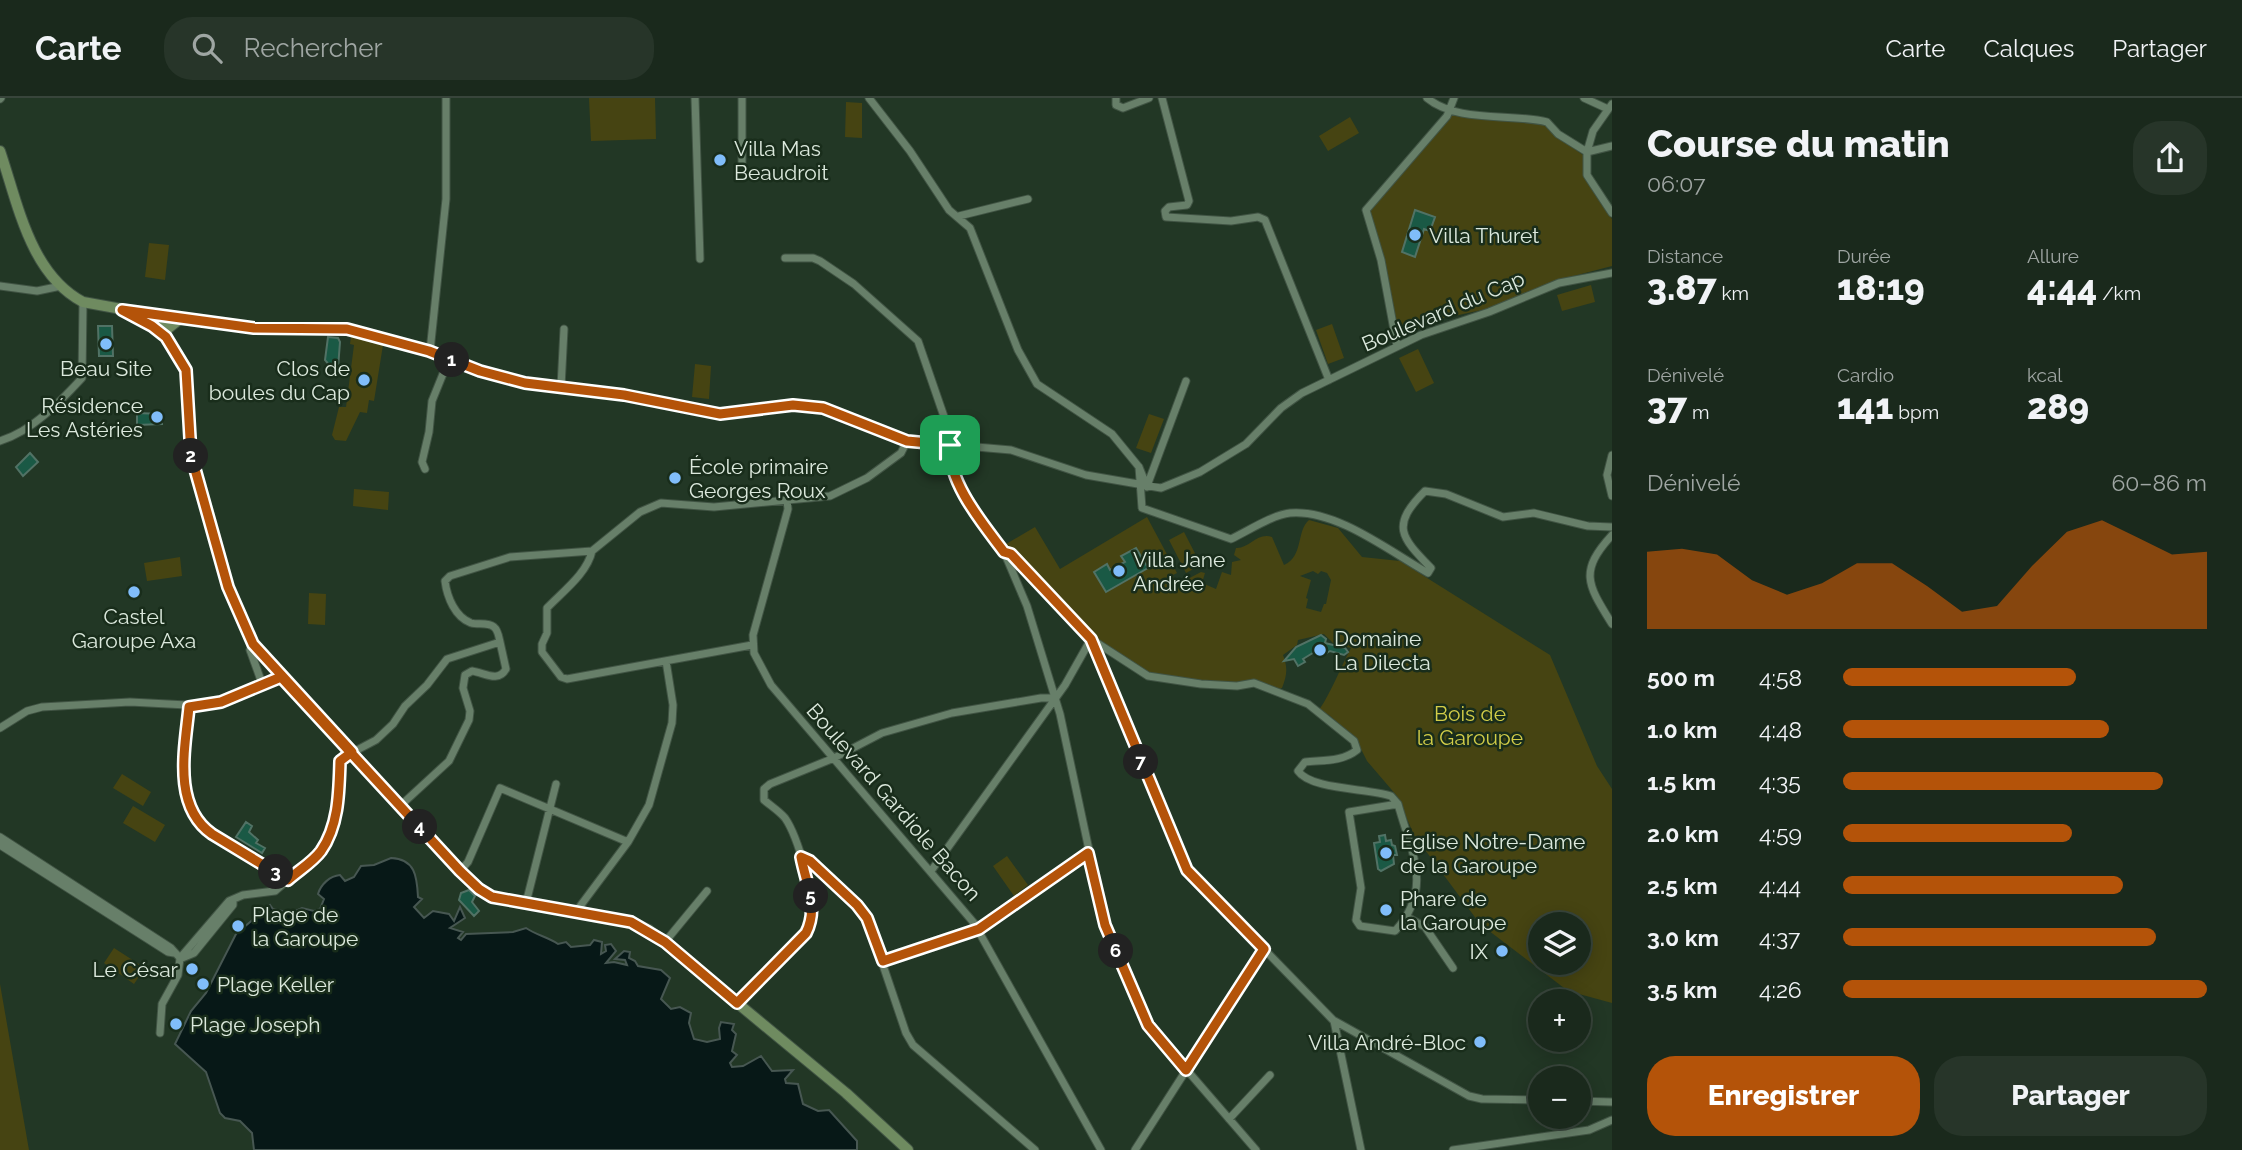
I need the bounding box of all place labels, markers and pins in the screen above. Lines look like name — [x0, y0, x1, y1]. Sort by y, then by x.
place label: Villa Mas Beaudroit — [734, 136, 828, 185]
marker: Villa Mas Beaudroit — [712, 152, 728, 168]
place label: Villa Thuret — [1429, 223, 1539, 248]
marker: Villa Thuret — [1407, 227, 1423, 243]
marker: Beau Site — [98, 336, 114, 352]
pin: 1 — [434, 342, 470, 378]
place label: Beau Site — [60, 356, 152, 381]
place label: Clos de boules du Cap — [209, 356, 350, 405]
marker: Clos de boules du Cap — [356, 372, 372, 388]
place label: Résidence Les Astéries — [26, 393, 143, 442]
marker: Résidence Les Astéries — [149, 409, 165, 425]
pin — [920, 415, 980, 475]
pin: 2 — [174, 438, 208, 474]
place label: École primaire Georges Roux — [689, 454, 828, 503]
marker: École primaire Georges Roux — [667, 470, 683, 486]
place label: Villa Jane Andrée — [1133, 547, 1225, 596]
marker: Villa Jane Andrée — [1111, 563, 1127, 579]
marker: Castel Garoupe Axa — [126, 584, 142, 600]
place label: Castel Garoupe Axa — [72, 604, 196, 653]
place label: Domaine La Dilecta — [1334, 626, 1431, 675]
marker: Domaine La Dilecta — [1312, 642, 1328, 658]
pin: 7 — [1124, 744, 1158, 780]
pin: 4 — [402, 810, 438, 844]
place label: Église Notre-Dame de la Garoupe — [1400, 829, 1585, 878]
marker: Église Notre-Dame de la Garoupe — [1378, 845, 1394, 861]
pin: 3 — [258, 854, 294, 890]
pin: 5 — [794, 878, 828, 914]
place label: Phare de la Garoupe — [1400, 886, 1506, 935]
place label: Plage de la Garoupe — [252, 902, 358, 951]
marker: Phare de la Garoupe — [1378, 902, 1394, 918]
marker: Plage de la Garoupe — [230, 918, 246, 934]
pin: 6 — [1098, 934, 1134, 968]
place label: IX — [1470, 939, 1489, 964]
marker: IX — [1494, 943, 1510, 959]
place label: Le César — [93, 957, 179, 982]
marker: Le César — [184, 961, 200, 977]
place label: Plage Keller — [217, 972, 335, 997]
marker: Plage Keller — [195, 976, 211, 992]
place label: Plage Joseph — [190, 1012, 320, 1037]
marker: Plage Joseph — [168, 1016, 184, 1032]
place label: Villa André-Bloc — [1308, 1030, 1466, 1055]
marker: Villa André-Bloc — [1472, 1034, 1488, 1050]

